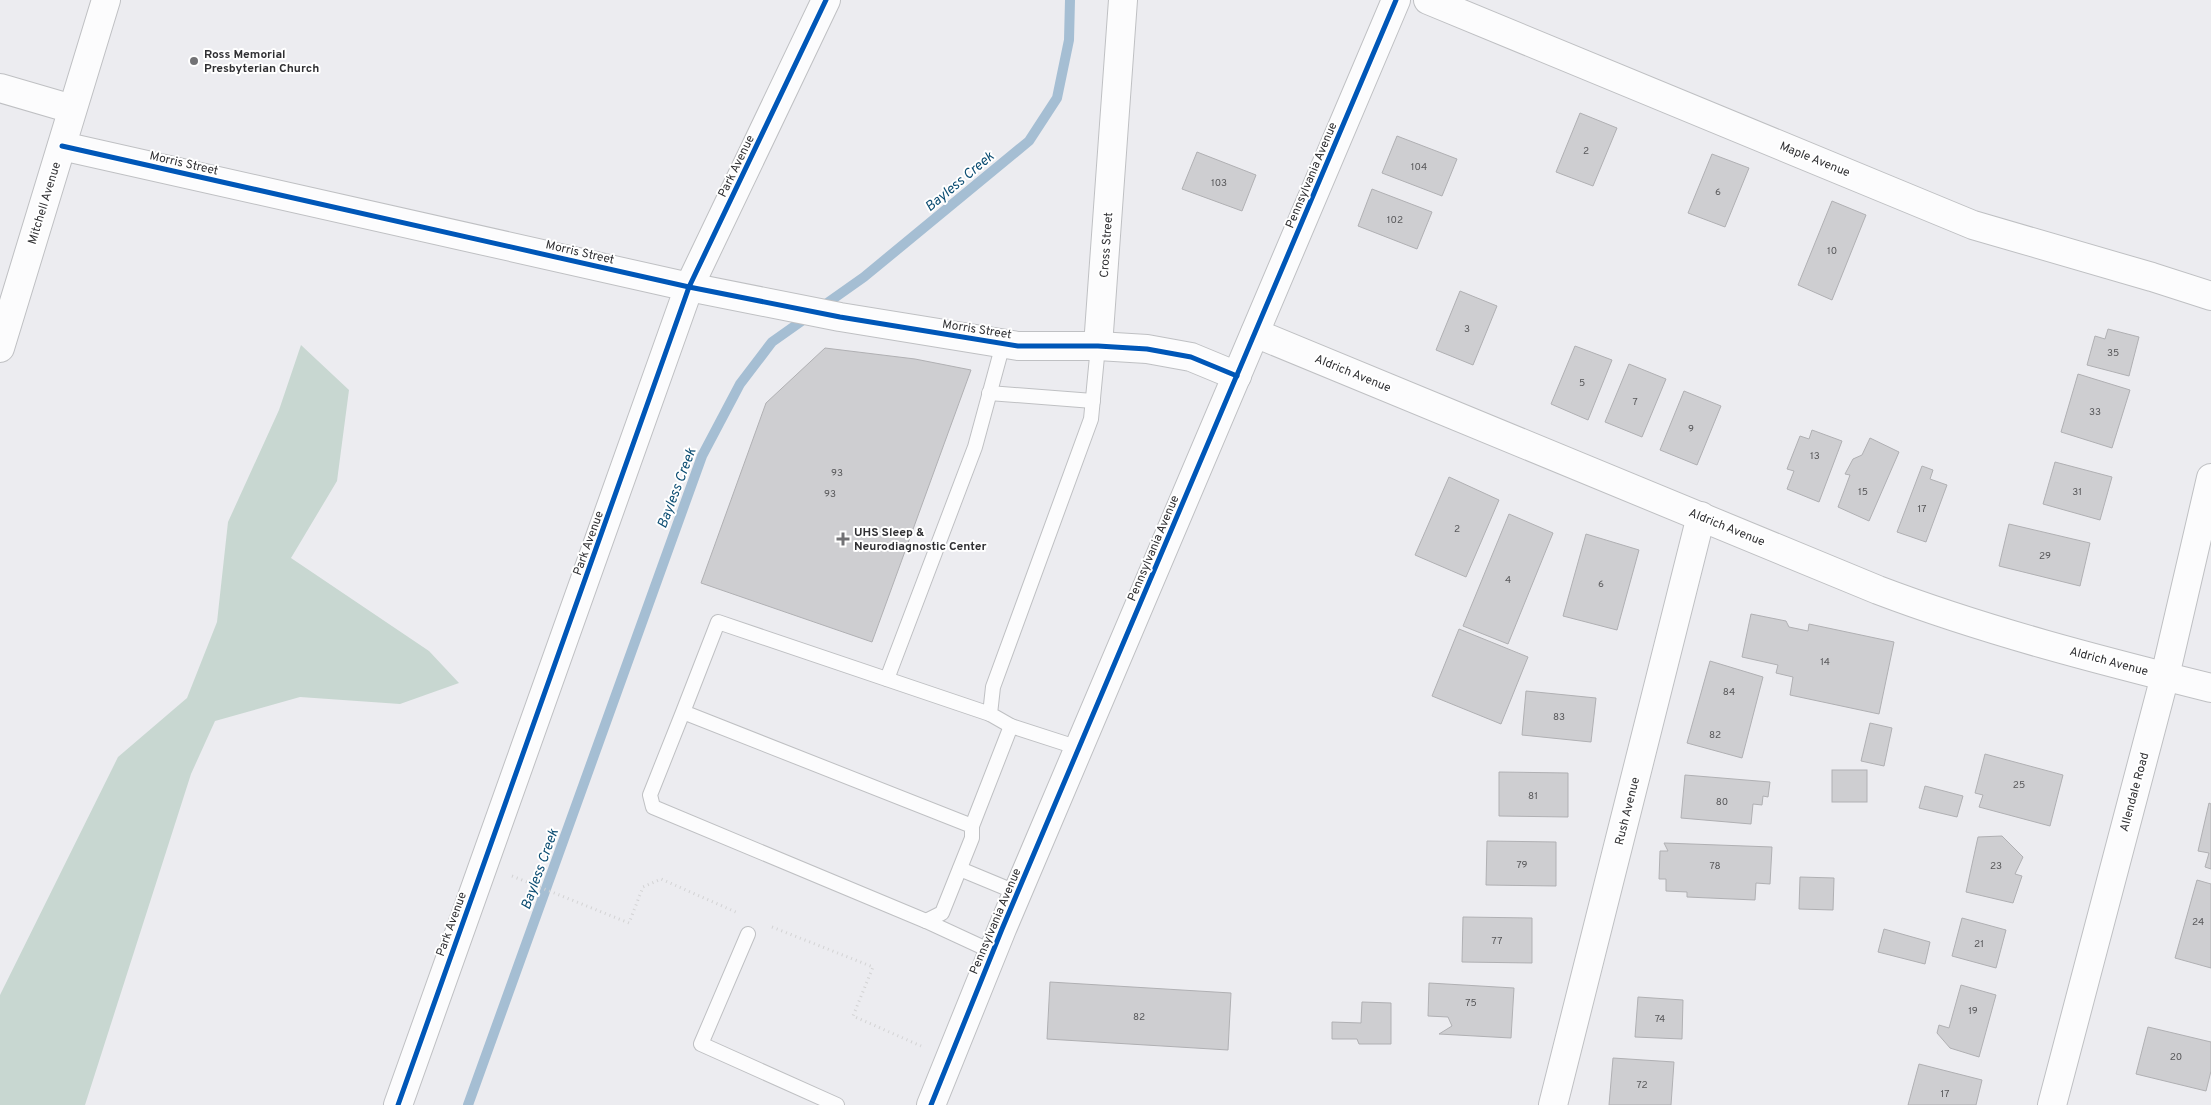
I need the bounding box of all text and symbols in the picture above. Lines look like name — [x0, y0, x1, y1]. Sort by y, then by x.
place label: Ross Memorial Presbyterian Church — [204, 47, 319, 77]
marker: Ross Memorial Presbyterian Church — [188, 55, 200, 67]
street label: Pennsylvania Avenue — [1282, 120, 1341, 231]
street label: Park Avenue — [715, 133, 759, 200]
street label: Maple Avenue — [1777, 139, 1852, 181]
house number: 2 — [1583, 145, 1589, 158]
street label: Morris Street — [148, 148, 220, 180]
water label: Bayless Creek — [922, 148, 999, 216]
street label: Mitchell Avenue — [25, 160, 65, 246]
house number: 104 — [1411, 161, 1427, 174]
house number: 103 — [1211, 177, 1227, 190]
house number: 6 — [1715, 186, 1721, 199]
street label: Cross Street — [1097, 212, 1117, 278]
house number: 102 — [1387, 214, 1403, 227]
street label: Morris Street — [544, 237, 616, 269]
house number: 10 — [1827, 245, 1837, 258]
street label: Morris Street — [941, 317, 1013, 343]
house number: 3 — [1464, 323, 1470, 336]
house number: 35 — [2107, 347, 2119, 360]
street label: Aldrich Avenue — [1312, 351, 1393, 396]
house number: 5 — [1579, 377, 1585, 390]
house number: 7 — [1632, 396, 1638, 409]
house number: 33 — [2089, 406, 2101, 419]
house number: 9 — [1688, 423, 1694, 436]
water label: Bayless Creek — [654, 445, 701, 531]
house number: 13 — [1810, 450, 1820, 463]
house number: 93 — [831, 467, 843, 480]
house number: 15 — [1858, 486, 1868, 499]
house number: 31 — [2072, 486, 2082, 499]
house number: 93 — [824, 488, 836, 501]
street label: Pennsylvania Avenue — [1124, 493, 1183, 604]
house number: 17 — [1918, 503, 1926, 516]
street label: Aldrich Avenue — [1686, 505, 1767, 550]
street label: Park Avenue — [570, 509, 608, 578]
house number: 2 — [1454, 523, 1460, 536]
place label: UHS Sleep & Neurodiagnostic Center — [854, 525, 987, 555]
marker: UHS Sleep & Neurodiagnostic Center — [836, 532, 850, 546]
house number: 29 — [2039, 550, 2051, 563]
house number: 4 — [1505, 574, 1511, 587]
house number: 6 — [1598, 578, 1604, 591]
street label: Aldrich Avenue — [2068, 644, 2150, 680]
house number: 14 — [1820, 656, 1830, 669]
house number: 84 — [1723, 686, 1735, 699]
house number: 83 — [1553, 711, 1565, 724]
house number: 82 — [1709, 729, 1721, 742]
street label: Allendale Road — [2117, 751, 2153, 834]
street label: Rush Avenue — [1612, 776, 1644, 847]
house number: 25 — [2013, 779, 2025, 792]
house number: 81 — [1528, 790, 1538, 803]
house number: 80 — [1716, 796, 1728, 809]
water label: Bayless Creek — [518, 826, 563, 912]
house number: 79 — [1516, 859, 1528, 872]
house number: 78 — [1709, 860, 1721, 873]
house number: 23 — [1990, 860, 2002, 873]
street label: Pennsylvania Avenue — [966, 866, 1025, 977]
street label: Park Avenue — [433, 890, 471, 959]
house number: 24 — [2192, 916, 2204, 929]
house number: 77 — [1492, 935, 1502, 948]
house number: 21 — [1974, 938, 1984, 951]
house number: 75 — [1465, 997, 1477, 1010]
house number: 19 — [1968, 1005, 1978, 1018]
house number: 82 — [1133, 1011, 1145, 1024]
house number: 74 — [1655, 1013, 1665, 1026]
house number: 20 — [2170, 1051, 2182, 1064]
house number: 72 — [1636, 1079, 1648, 1092]
house number: 17 — [1941, 1088, 1949, 1101]

